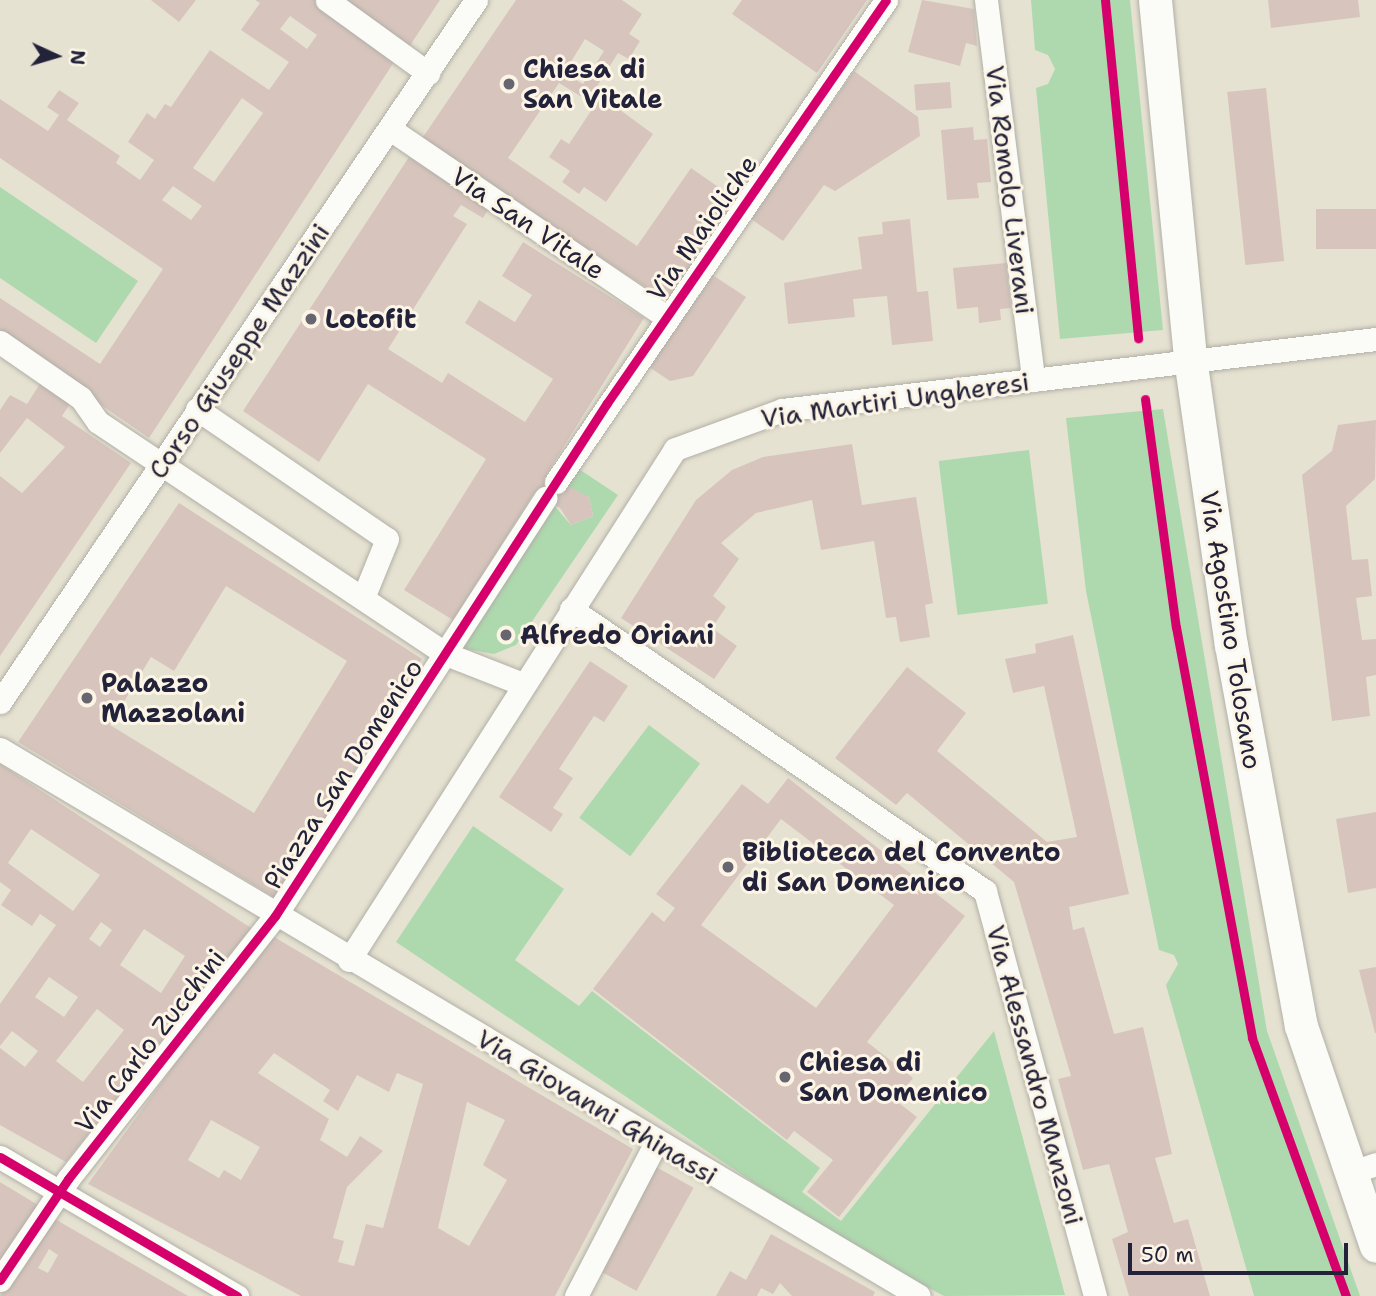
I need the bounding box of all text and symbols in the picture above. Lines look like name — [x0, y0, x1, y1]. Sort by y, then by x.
north arrow — [21, 21, 91, 91]
text: N — [64, 49, 90, 66]
place label: Chiesa di San Vitale — [523, 53, 663, 114]
street label: Via Romolo Liverani — [979, 64, 1041, 316]
marker: Chiesa di San Vitale — [501, 76, 517, 92]
street label: Via Maioliche — [640, 149, 764, 307]
street label: Via San Vitale — [445, 160, 611, 286]
street label: Corso Giuseppe Mazzini — [142, 217, 336, 485]
place label: Lotofit — [325, 303, 416, 335]
marker: Lotofit — [303, 311, 319, 327]
street label: Via Martiri Ungheresi — [759, 366, 1031, 434]
street label: Via Agostino Tolosano — [1194, 488, 1268, 772]
place label: Alfredo Oriani — [520, 619, 714, 651]
marker: Alfredo Oriani — [498, 627, 514, 643]
street label: Piazza San Domenico — [257, 653, 429, 895]
place label: Palazzo Mazzolani — [101, 667, 245, 728]
marker: Palazzo Mazzolani — [79, 690, 95, 706]
place label: Biblioteca del Convento di San Domenico — [742, 836, 1061, 898]
marker: Biblioteca del Convento di San Domenico — [720, 859, 736, 875]
street label: Via Alessandro Manzoni — [980, 922, 1090, 1228]
street label: Via Carlo Zucchini — [68, 943, 232, 1139]
street label: Via Giovanni Ghinassi — [471, 1023, 723, 1191]
place label: Chiesa di San Domenico — [799, 1046, 988, 1108]
marker: Chiesa di San Domenico — [777, 1069, 793, 1085]
scale bar — [1131, 1230, 1352, 1274]
text: 50 m — [1141, 1241, 1194, 1269]

